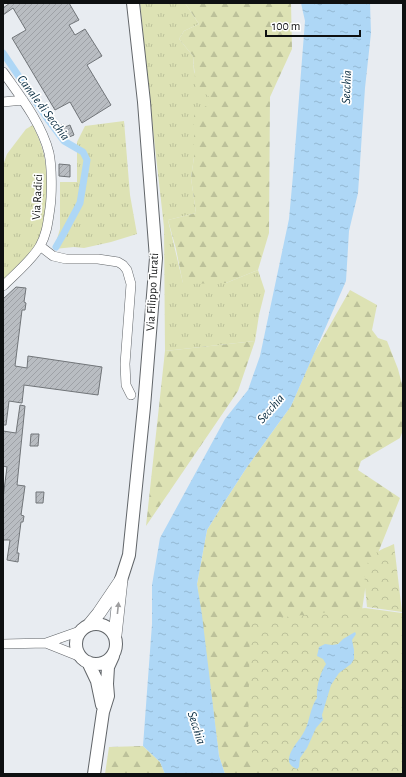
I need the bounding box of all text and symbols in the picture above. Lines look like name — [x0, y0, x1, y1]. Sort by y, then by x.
scale bar — [266, 12, 360, 38]
text: 100 m — [272, 20, 300, 32]
water label: Secchia — [340, 70, 354, 104]
water label: Canale di Secchia — [14, 73, 72, 143]
street label: Via Radici — [30, 174, 44, 220]
street label: Via Filippo Turati — [144, 253, 160, 331]
water label: Secchia — [255, 392, 287, 426]
one-way arrow — [115, 602, 122, 614]
water label: Secchia — [185, 710, 208, 746]

